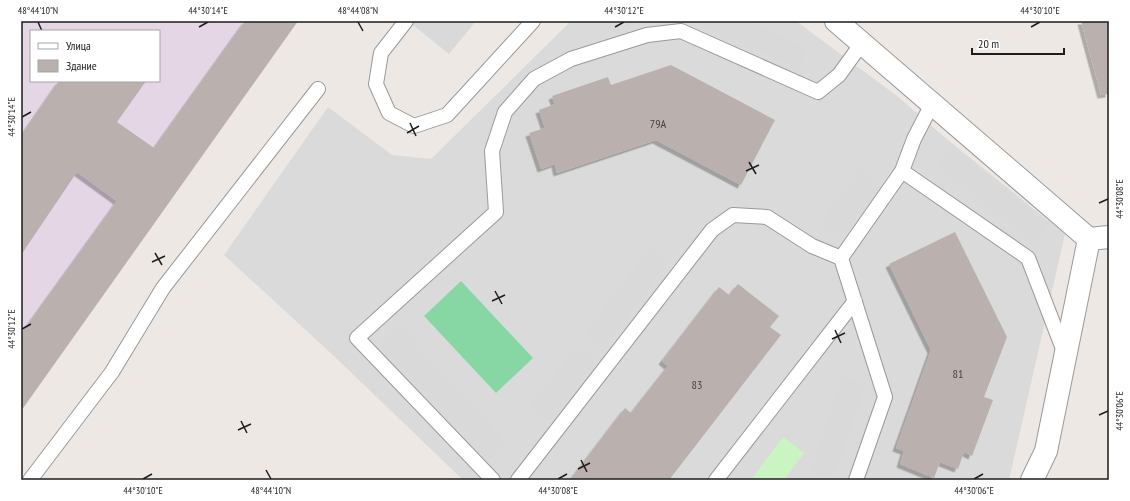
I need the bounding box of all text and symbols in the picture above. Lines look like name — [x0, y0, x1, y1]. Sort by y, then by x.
text: 48°44'10"N — [18, 4, 58, 17]
text: 44°30'14"E — [188, 4, 228, 17]
text: 48°44'08"N — [338, 4, 378, 17]
text: 44°30'12"E — [604, 4, 644, 17]
text: 44°30'10"E — [1020, 4, 1060, 17]
legend — [30, 30, 160, 82]
scale bar — [972, 30, 1064, 56]
text: 20 m — [978, 36, 999, 51]
text: Улица — [66, 38, 91, 53]
text: Здание — [66, 58, 97, 73]
text: 44°30'14"E — [5, 97, 18, 137]
house number: 79А — [650, 116, 667, 131]
text: 44°30'08"E — [1113, 179, 1126, 219]
text: 44°30'12"E — [5, 309, 18, 349]
house number: 81 — [953, 366, 963, 381]
house number: 83 — [692, 377, 702, 392]
text: 44°30'06"E — [1113, 391, 1126, 431]
text: 44°30'10"E — [123, 484, 163, 497]
text: 48°44'10"N — [251, 484, 291, 497]
text: 44°30'08"E — [538, 484, 578, 497]
text: 44°30'06"E — [954, 484, 994, 497]

